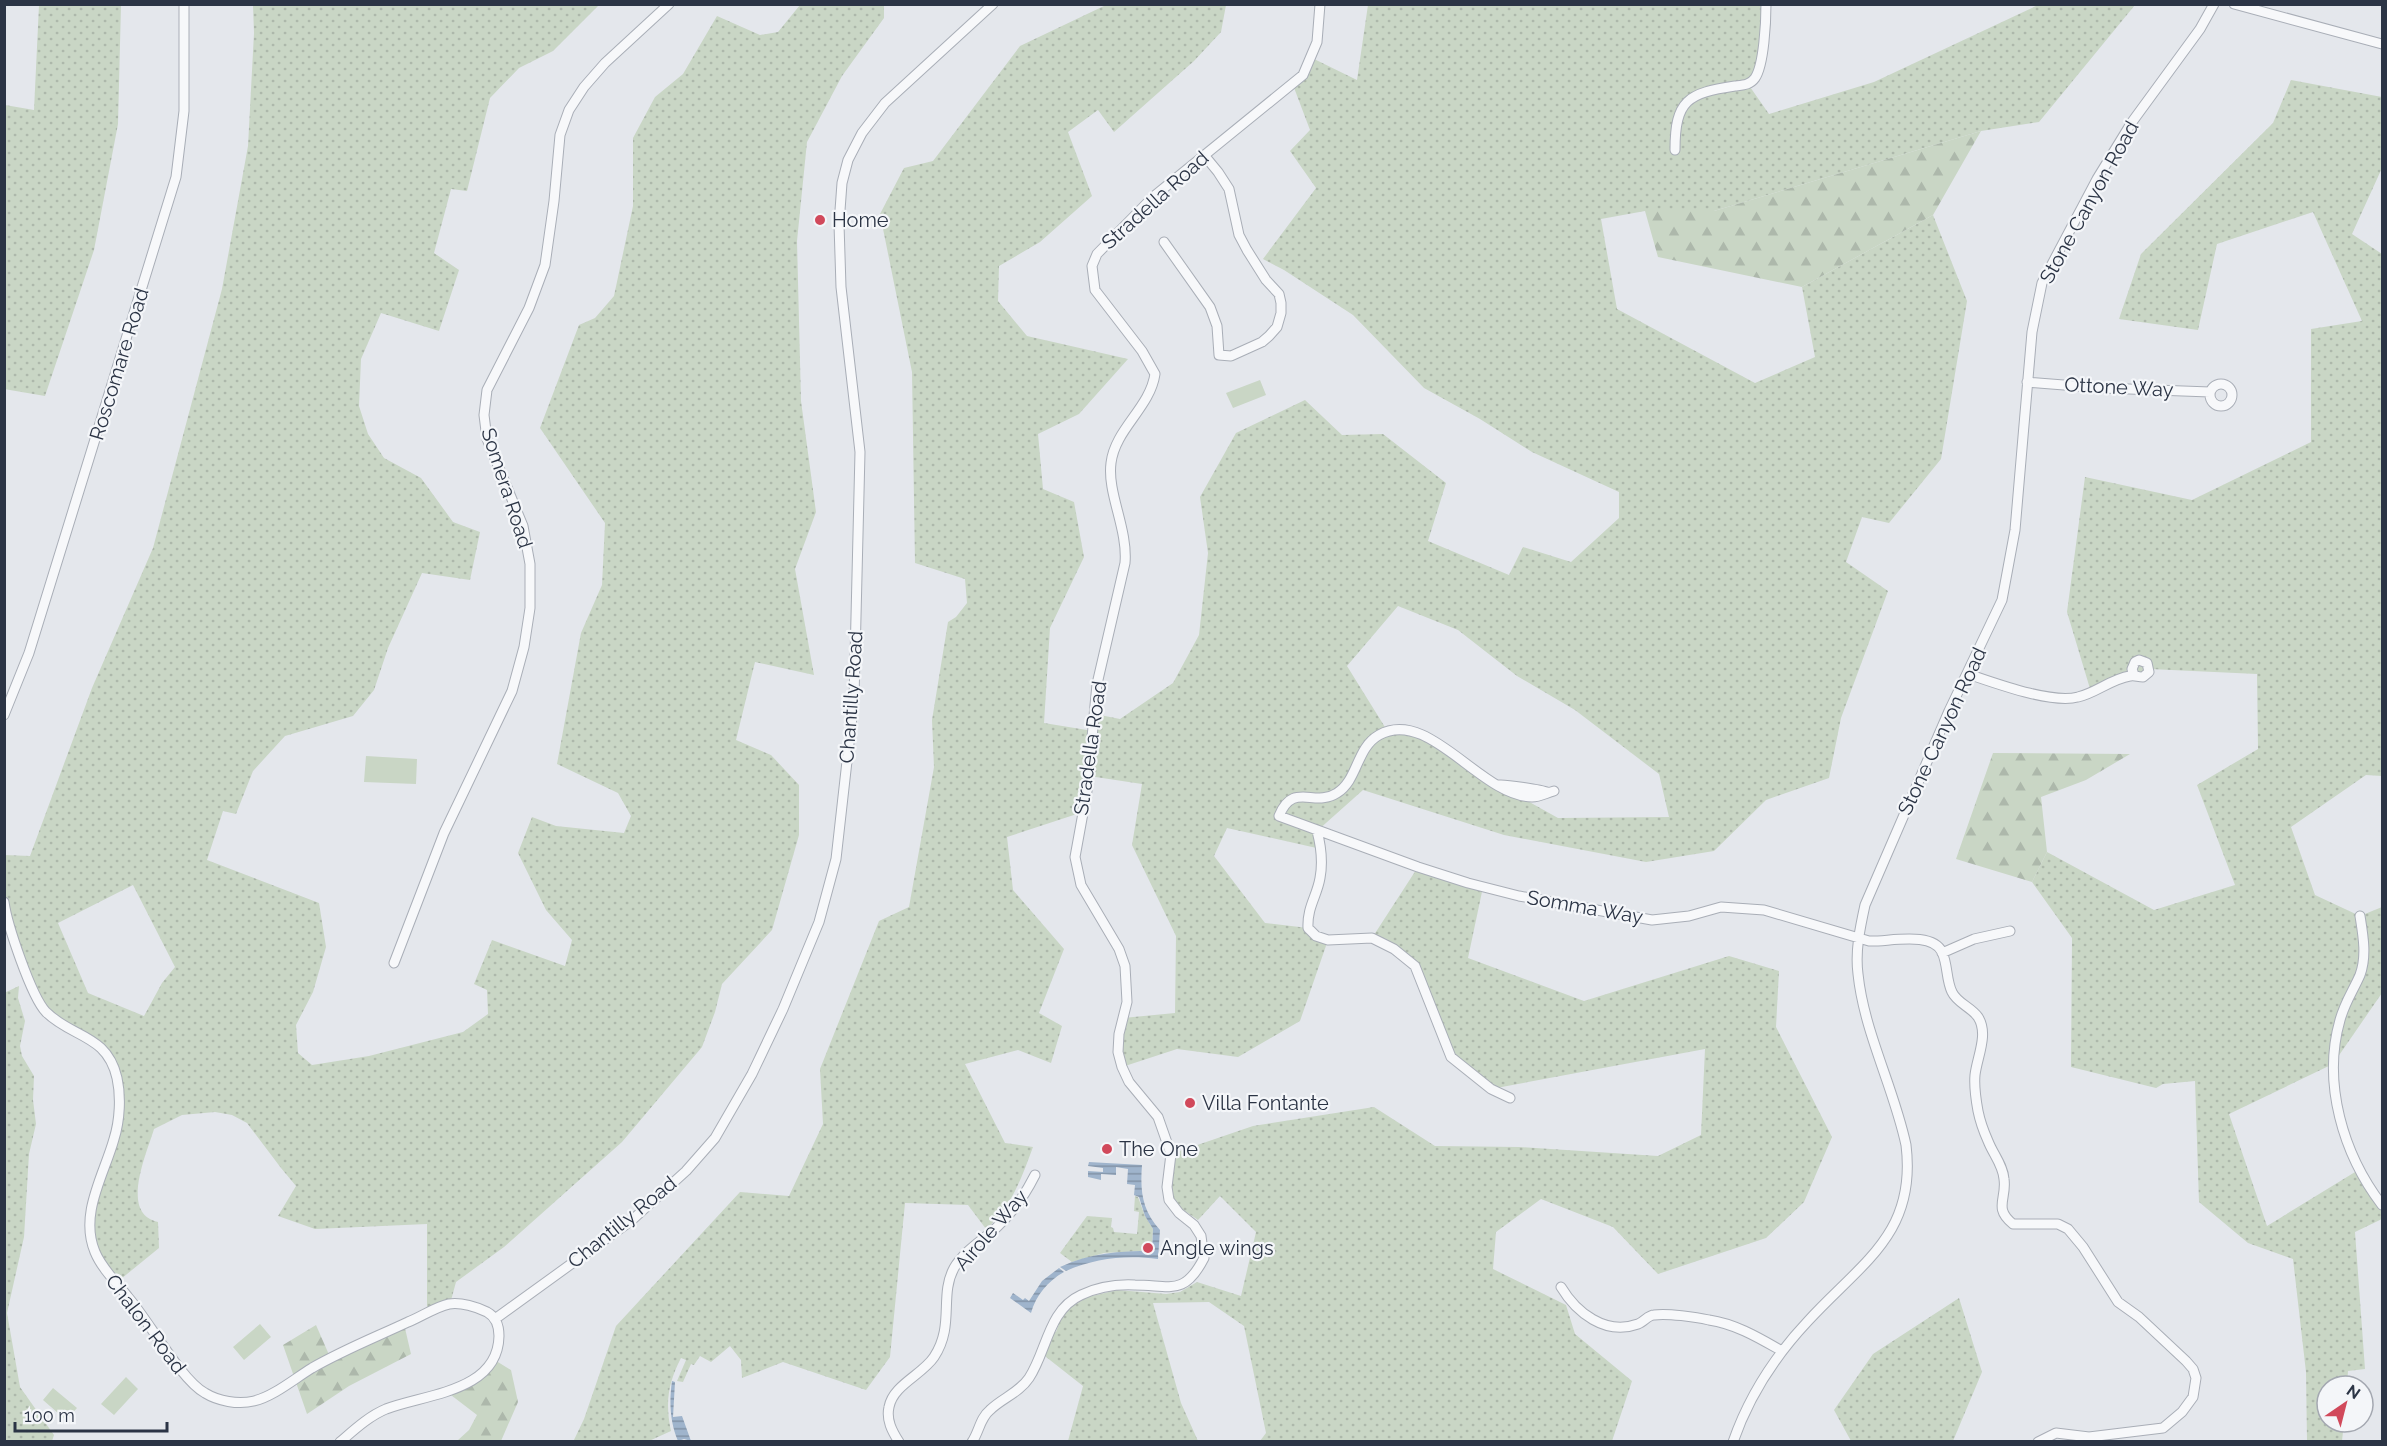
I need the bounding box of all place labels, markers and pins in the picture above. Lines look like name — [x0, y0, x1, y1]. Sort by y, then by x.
place label: Home — [832, 208, 889, 232]
marker: Home — [813, 213, 827, 227]
place label: Villa Fontante — [1202, 1091, 1329, 1115]
marker: Villa Fontante — [1183, 1096, 1197, 1110]
place label: The One — [1119, 1137, 1198, 1161]
marker: The One — [1100, 1142, 1114, 1156]
place label: Angle wings — [1160, 1236, 1274, 1260]
marker: Angle wings — [1141, 1241, 1155, 1255]

